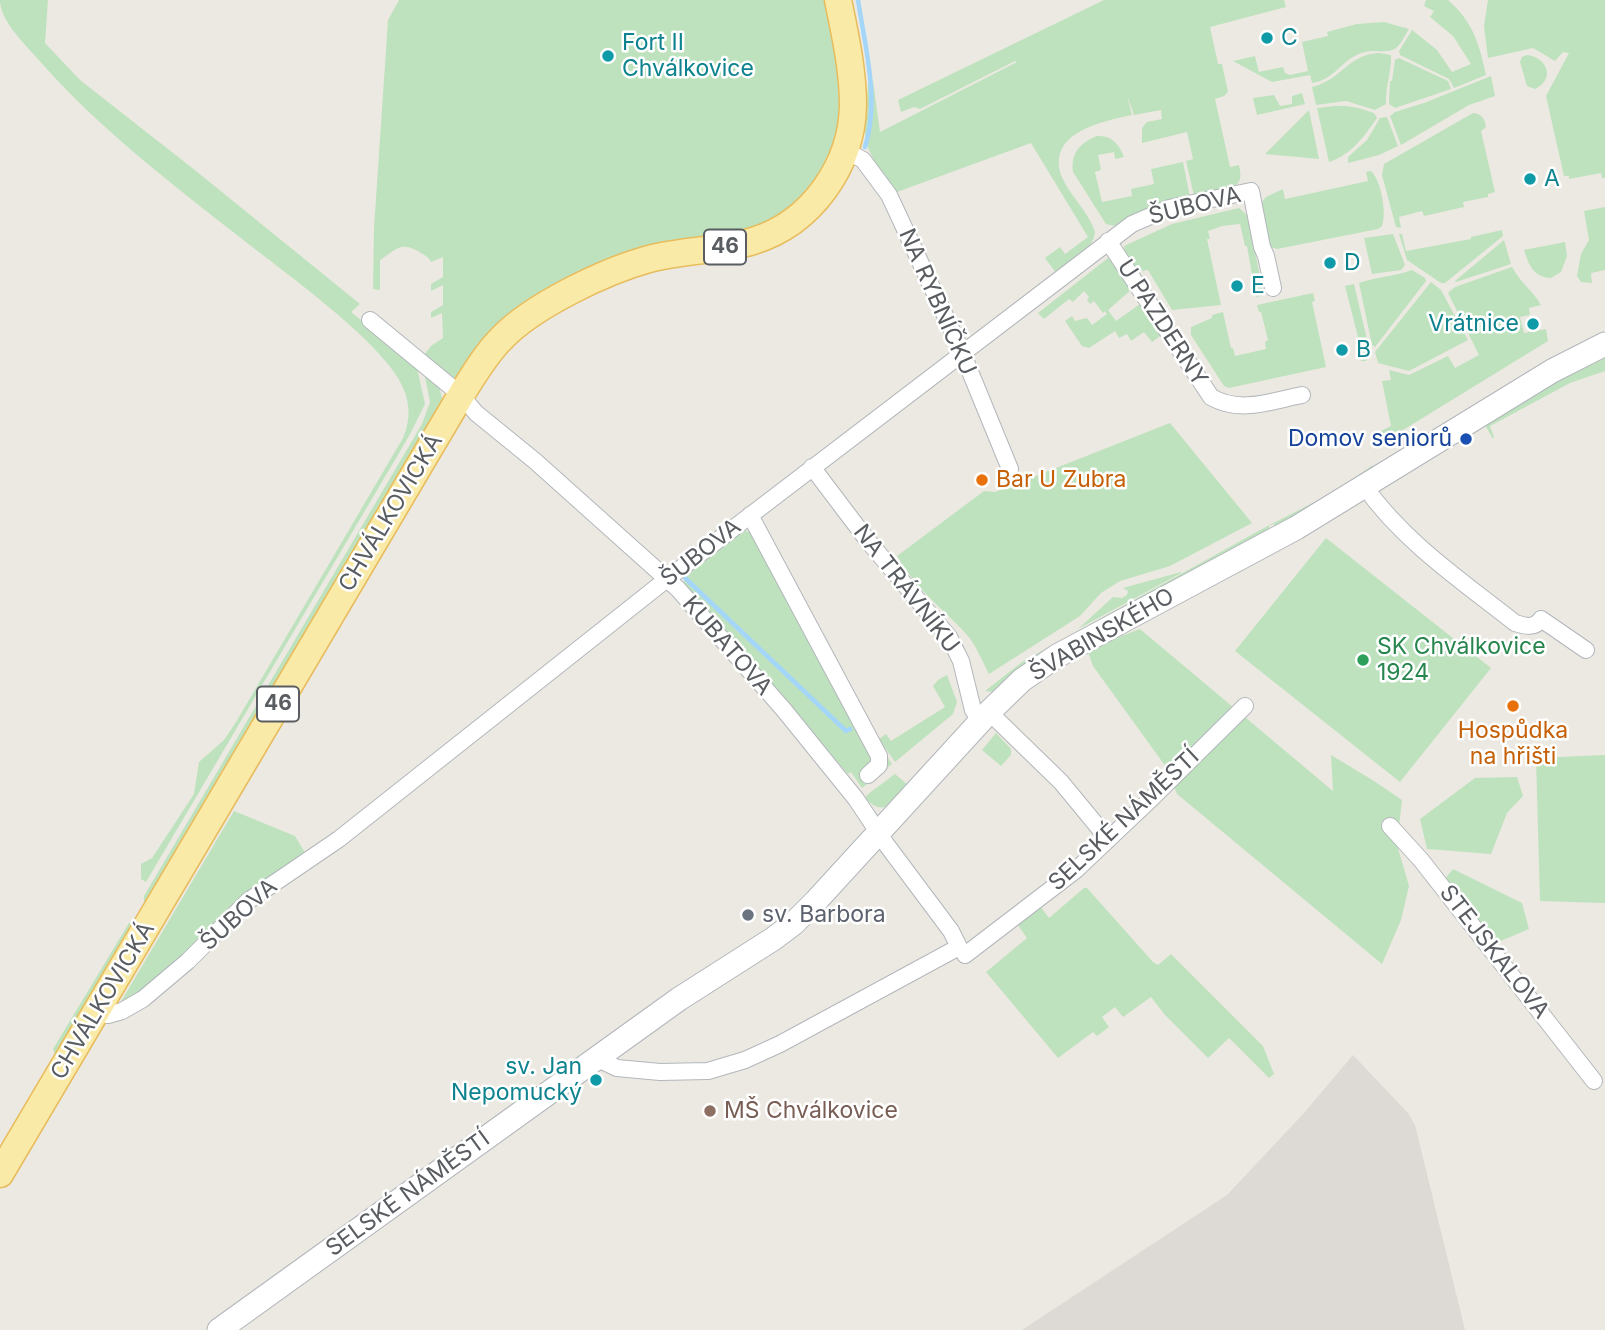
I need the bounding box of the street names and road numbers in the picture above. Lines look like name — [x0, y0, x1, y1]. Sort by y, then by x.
street label: ŠUBOVA — [1146, 181, 1244, 231]
street label: NA RYBNÍČKU — [892, 224, 982, 380]
road number: 46 — [704, 230, 746, 264]
street label: U PAZDERNY — [1111, 255, 1213, 391]
street label: CHVÁLKOVICKÁ — [333, 429, 449, 597]
street label: ŠUBOVA — [656, 513, 746, 593]
street label: NA TRÁVNÍKU — [847, 519, 965, 659]
street label: ŠVABINSKÉHO — [1025, 583, 1179, 687]
street label: KUBATOVA — [676, 591, 778, 701]
road number: 46 — [257, 686, 299, 722]
street label: SELSKÉ NÁMĚSTÍ — [1043, 743, 1205, 897]
street label: ŠUBOVA — [195, 873, 283, 957]
street label: STEJSKALOVA — [1433, 880, 1555, 1024]
street label: CHVÁLKOVICKÁ — [45, 917, 161, 1085]
street label: SELSKÉ NÁMĚSTÍ — [321, 1125, 495, 1263]

